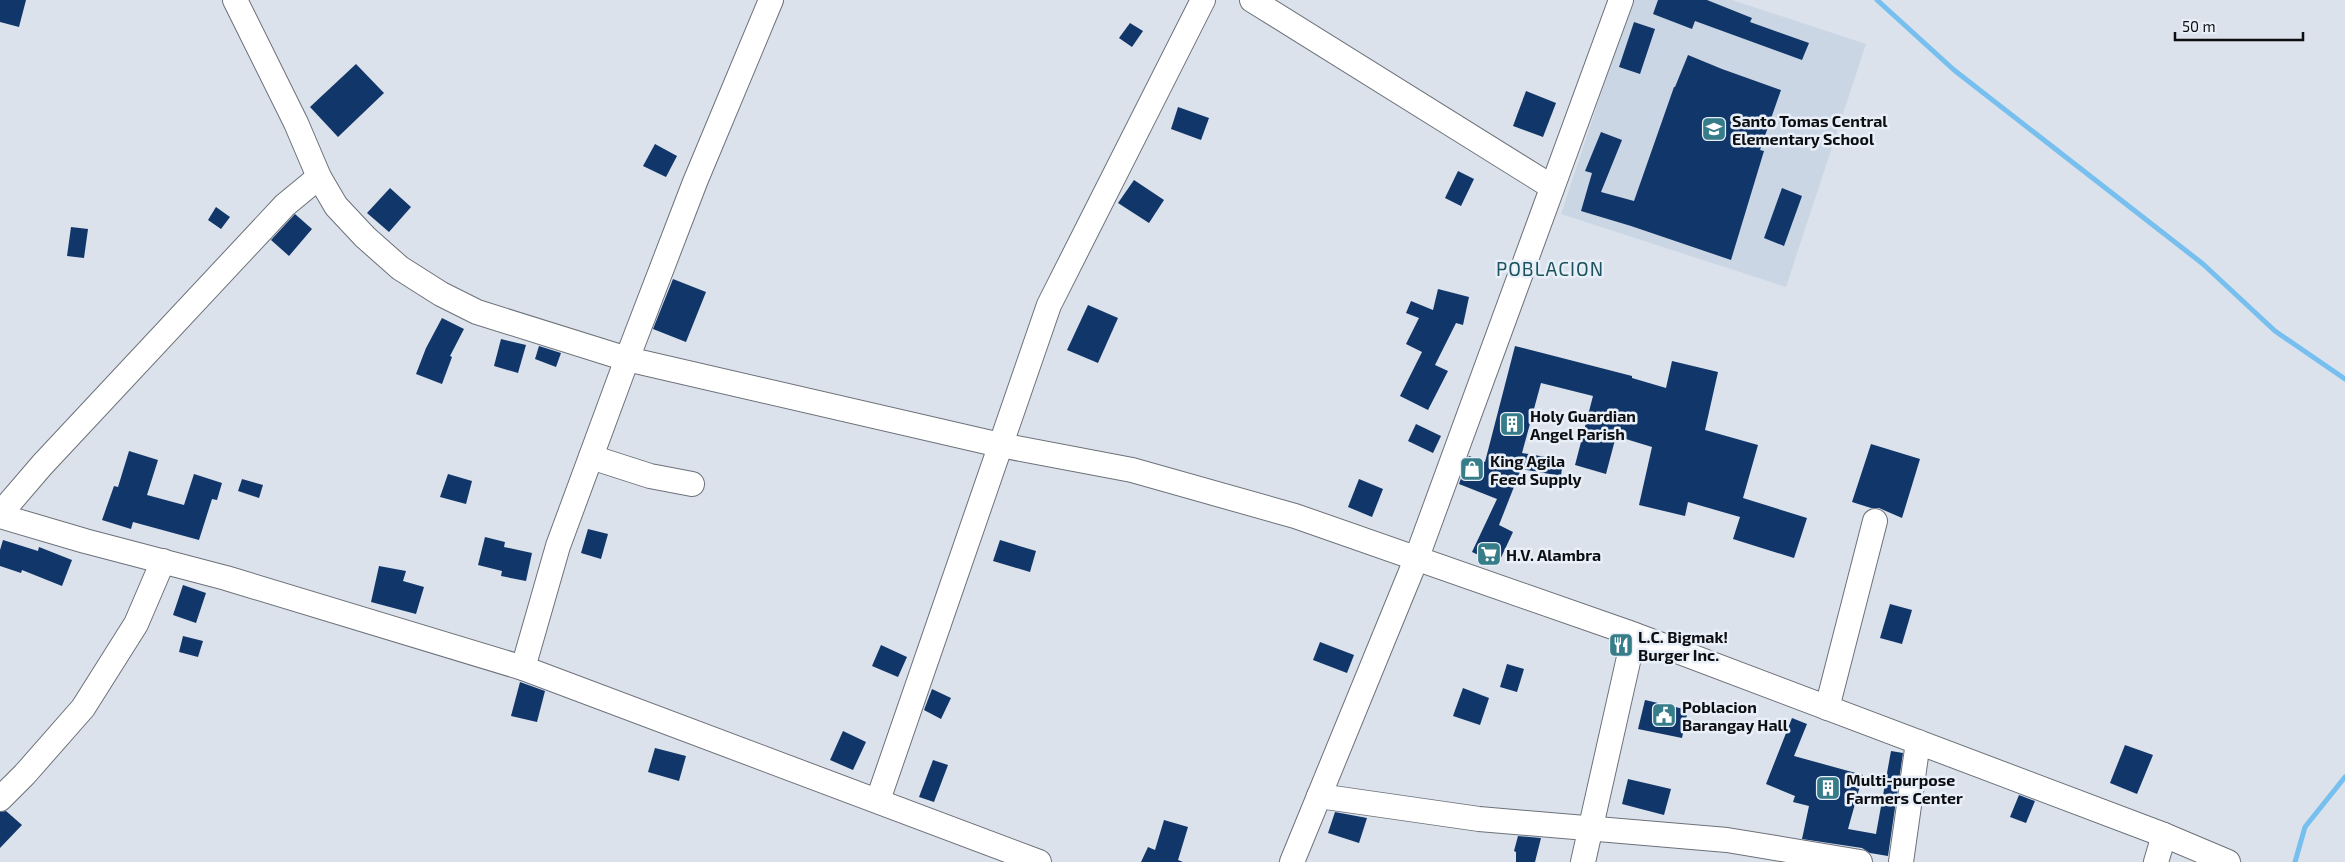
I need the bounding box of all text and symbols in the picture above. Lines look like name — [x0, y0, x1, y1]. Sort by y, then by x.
scale bar — [2175, 10, 2302, 42]
text: 50 m — [2182, 17, 2216, 35]
place label: Santo Tomas Central Elementary School — [1732, 111, 1888, 149]
school or university icon: Santo Tomas Central Elementary School — [1701, 116, 1727, 142]
district label: POBLACION — [1496, 257, 1604, 280]
place label: Holy Guardian Angel Parish — [1530, 406, 1636, 443]
building icon: Holy Guardian Angel Parish — [1499, 411, 1525, 437]
place label: King Agila Feed Supply — [1490, 451, 1582, 489]
shop icon: King Agila Feed Supply — [1459, 456, 1485, 482]
supermarket icon: H.V. Alambra — [1476, 541, 1502, 567]
place label: H.V. Alambra — [1506, 545, 1601, 564]
place label: L.C. Bigmak! Burger Inc. — [1638, 627, 1728, 664]
restaurant icon: L.C. Bigmak! Burger Inc. — [1608, 632, 1634, 658]
place label: Poblacion Barangay Hall — [1682, 697, 1789, 735]
public building icon: Poblacion Barangay Hall — [1651, 702, 1677, 728]
place label: Multi-purpose Farmers Center — [1846, 770, 1963, 807]
building icon: Multi-purpose Farmers Center — [1815, 775, 1841, 801]

